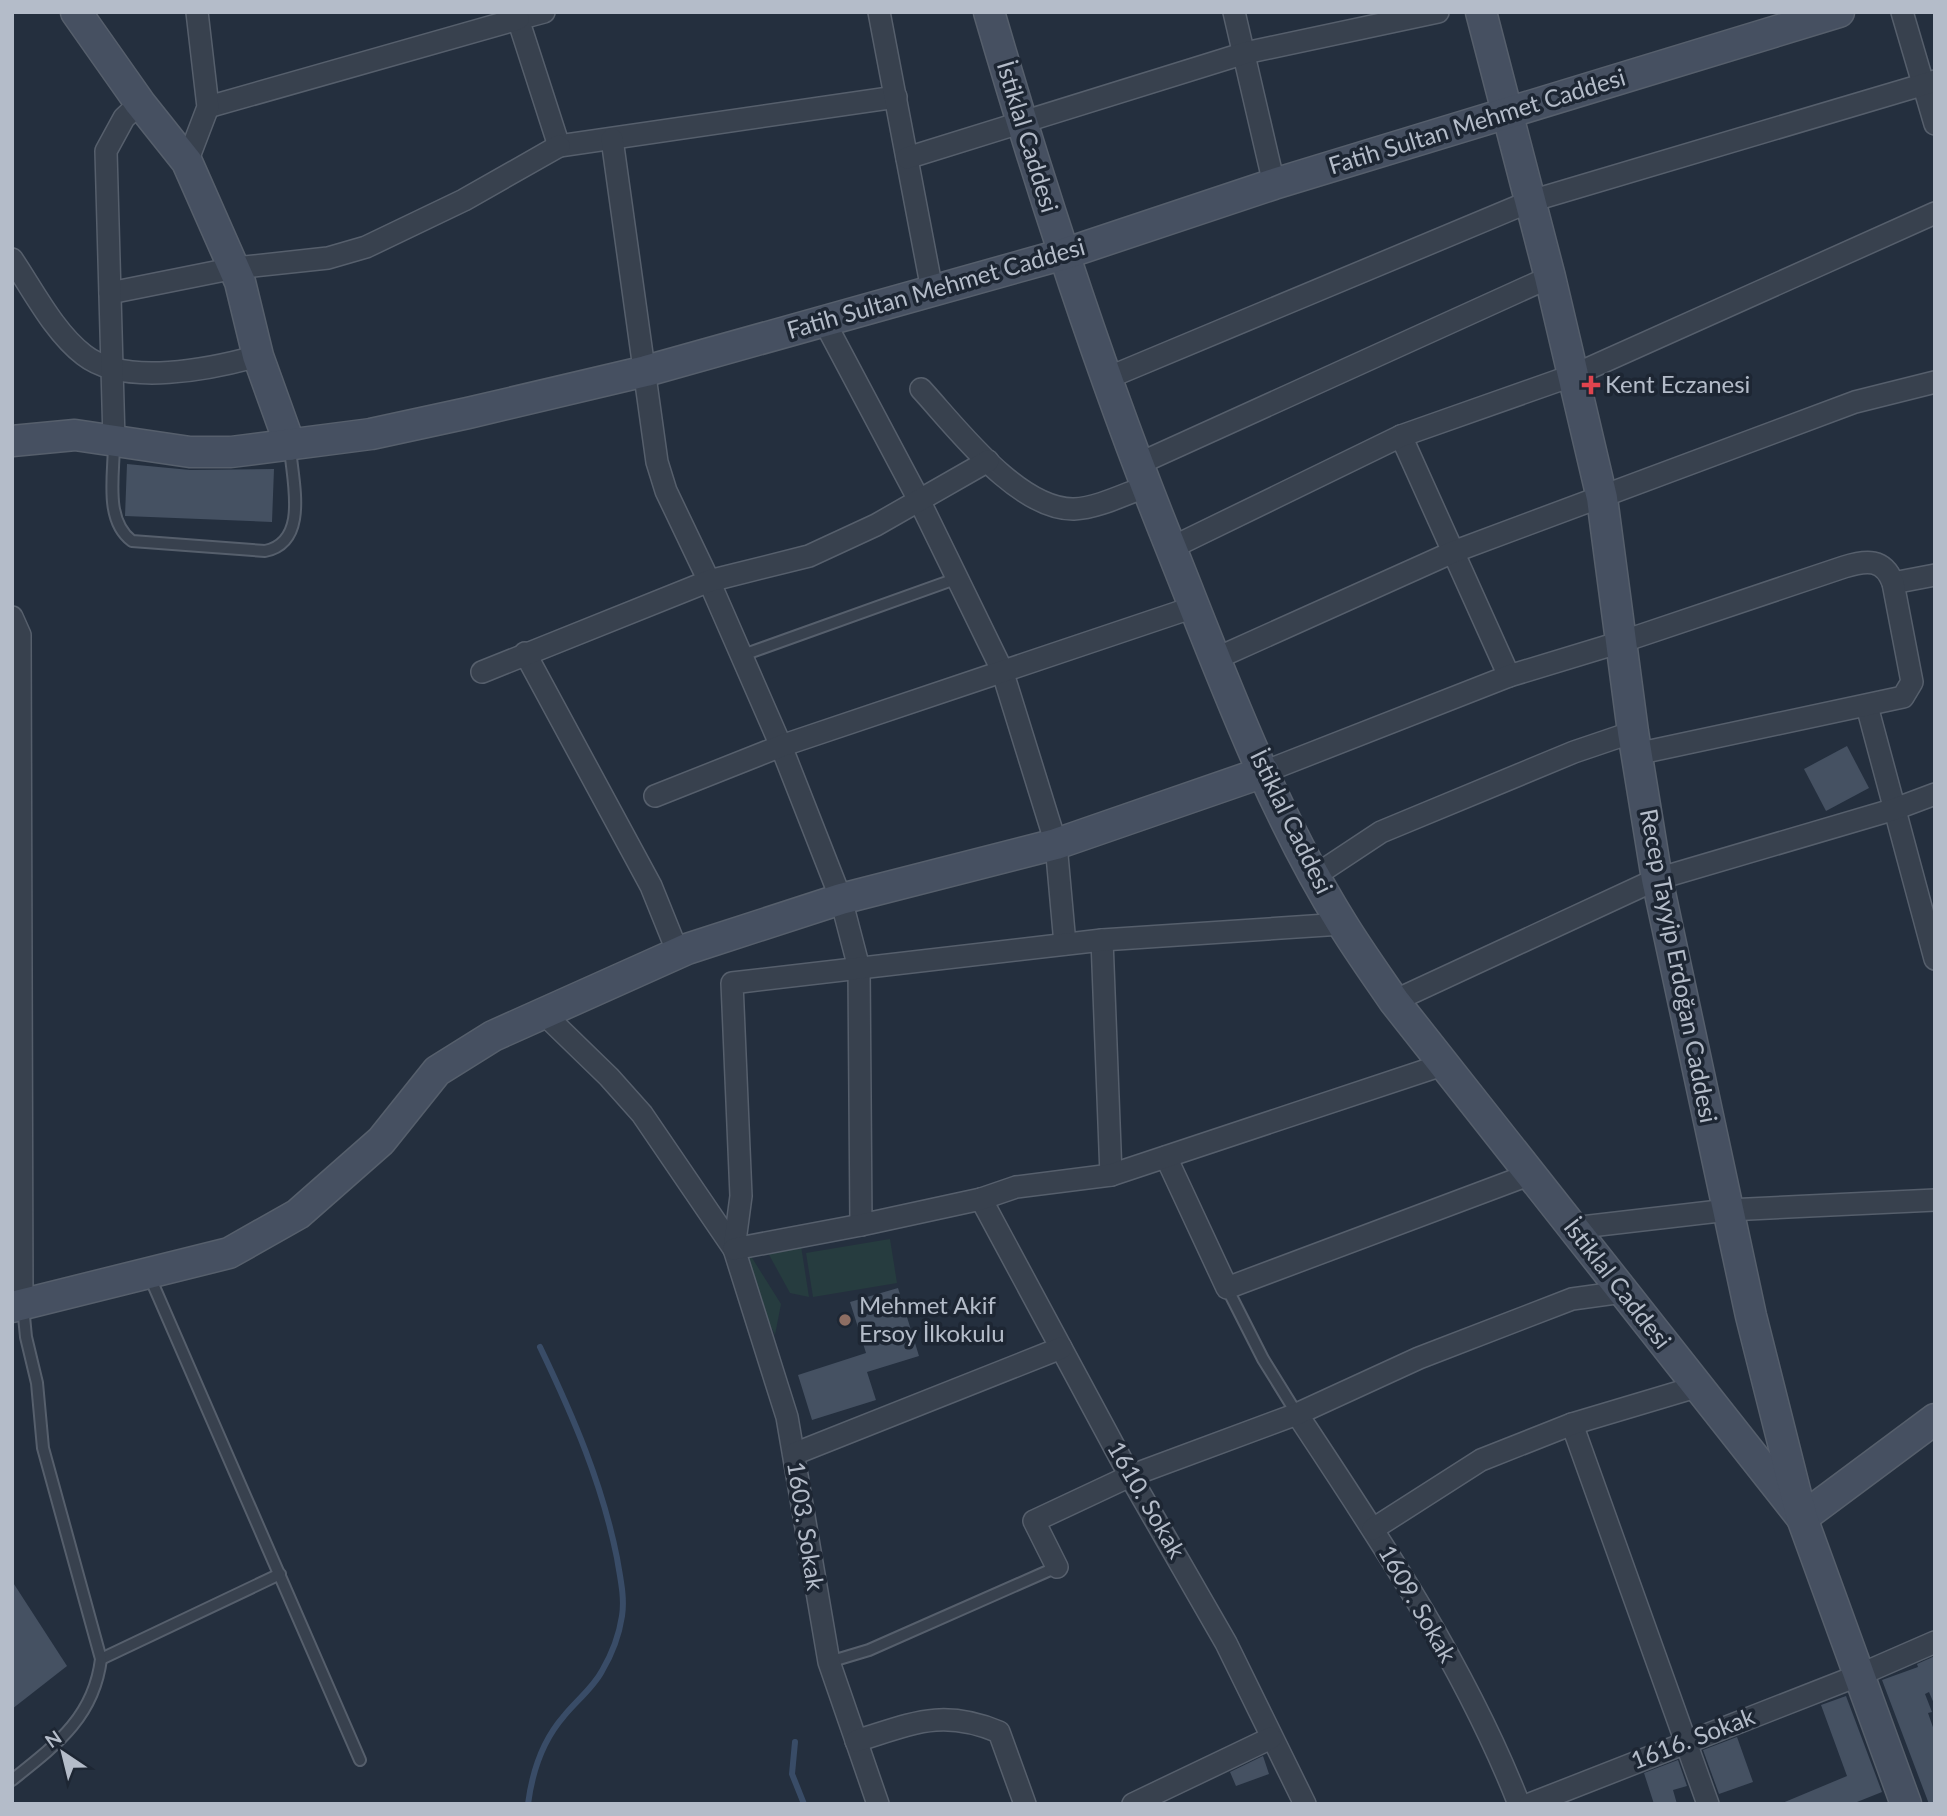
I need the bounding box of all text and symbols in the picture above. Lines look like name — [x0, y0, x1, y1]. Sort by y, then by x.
street label: İstiklal Caddesi — [992, 57, 1065, 216]
street label: Fatih Sultan Mehmet Caddesi — [1325, 62, 1628, 180]
street label: Fatih Sultan Mehmet Caddesi — [783, 231, 1088, 344]
place label: Kent Eczanesi — [1605, 369, 1750, 398]
marker: Kent Eczanesi — [1583, 377, 1599, 393]
street label: İstiklal Caddesi — [1245, 745, 1340, 898]
street label: Recep Tayyip Erdoğan Caddesi — [1635, 806, 1724, 1125]
street label: İstiklal Caddesi — [1558, 1212, 1678, 1354]
place label: Mehmet Akif Ersoy İlkokulu — [859, 1290, 1005, 1347]
marker: Mehmet Akif Ersoy İlkokulu — [837, 1312, 853, 1328]
street label: 1610. Sokak — [1102, 1436, 1193, 1564]
street label: 1603. Sokak — [782, 1459, 831, 1593]
street label: 1609. Sokak — [1373, 1540, 1464, 1668]
street label: 1616. Sokak — [1626, 1700, 1759, 1774]
north arrow — [28, 1718, 98, 1788]
text: N — [40, 1725, 66, 1752]

